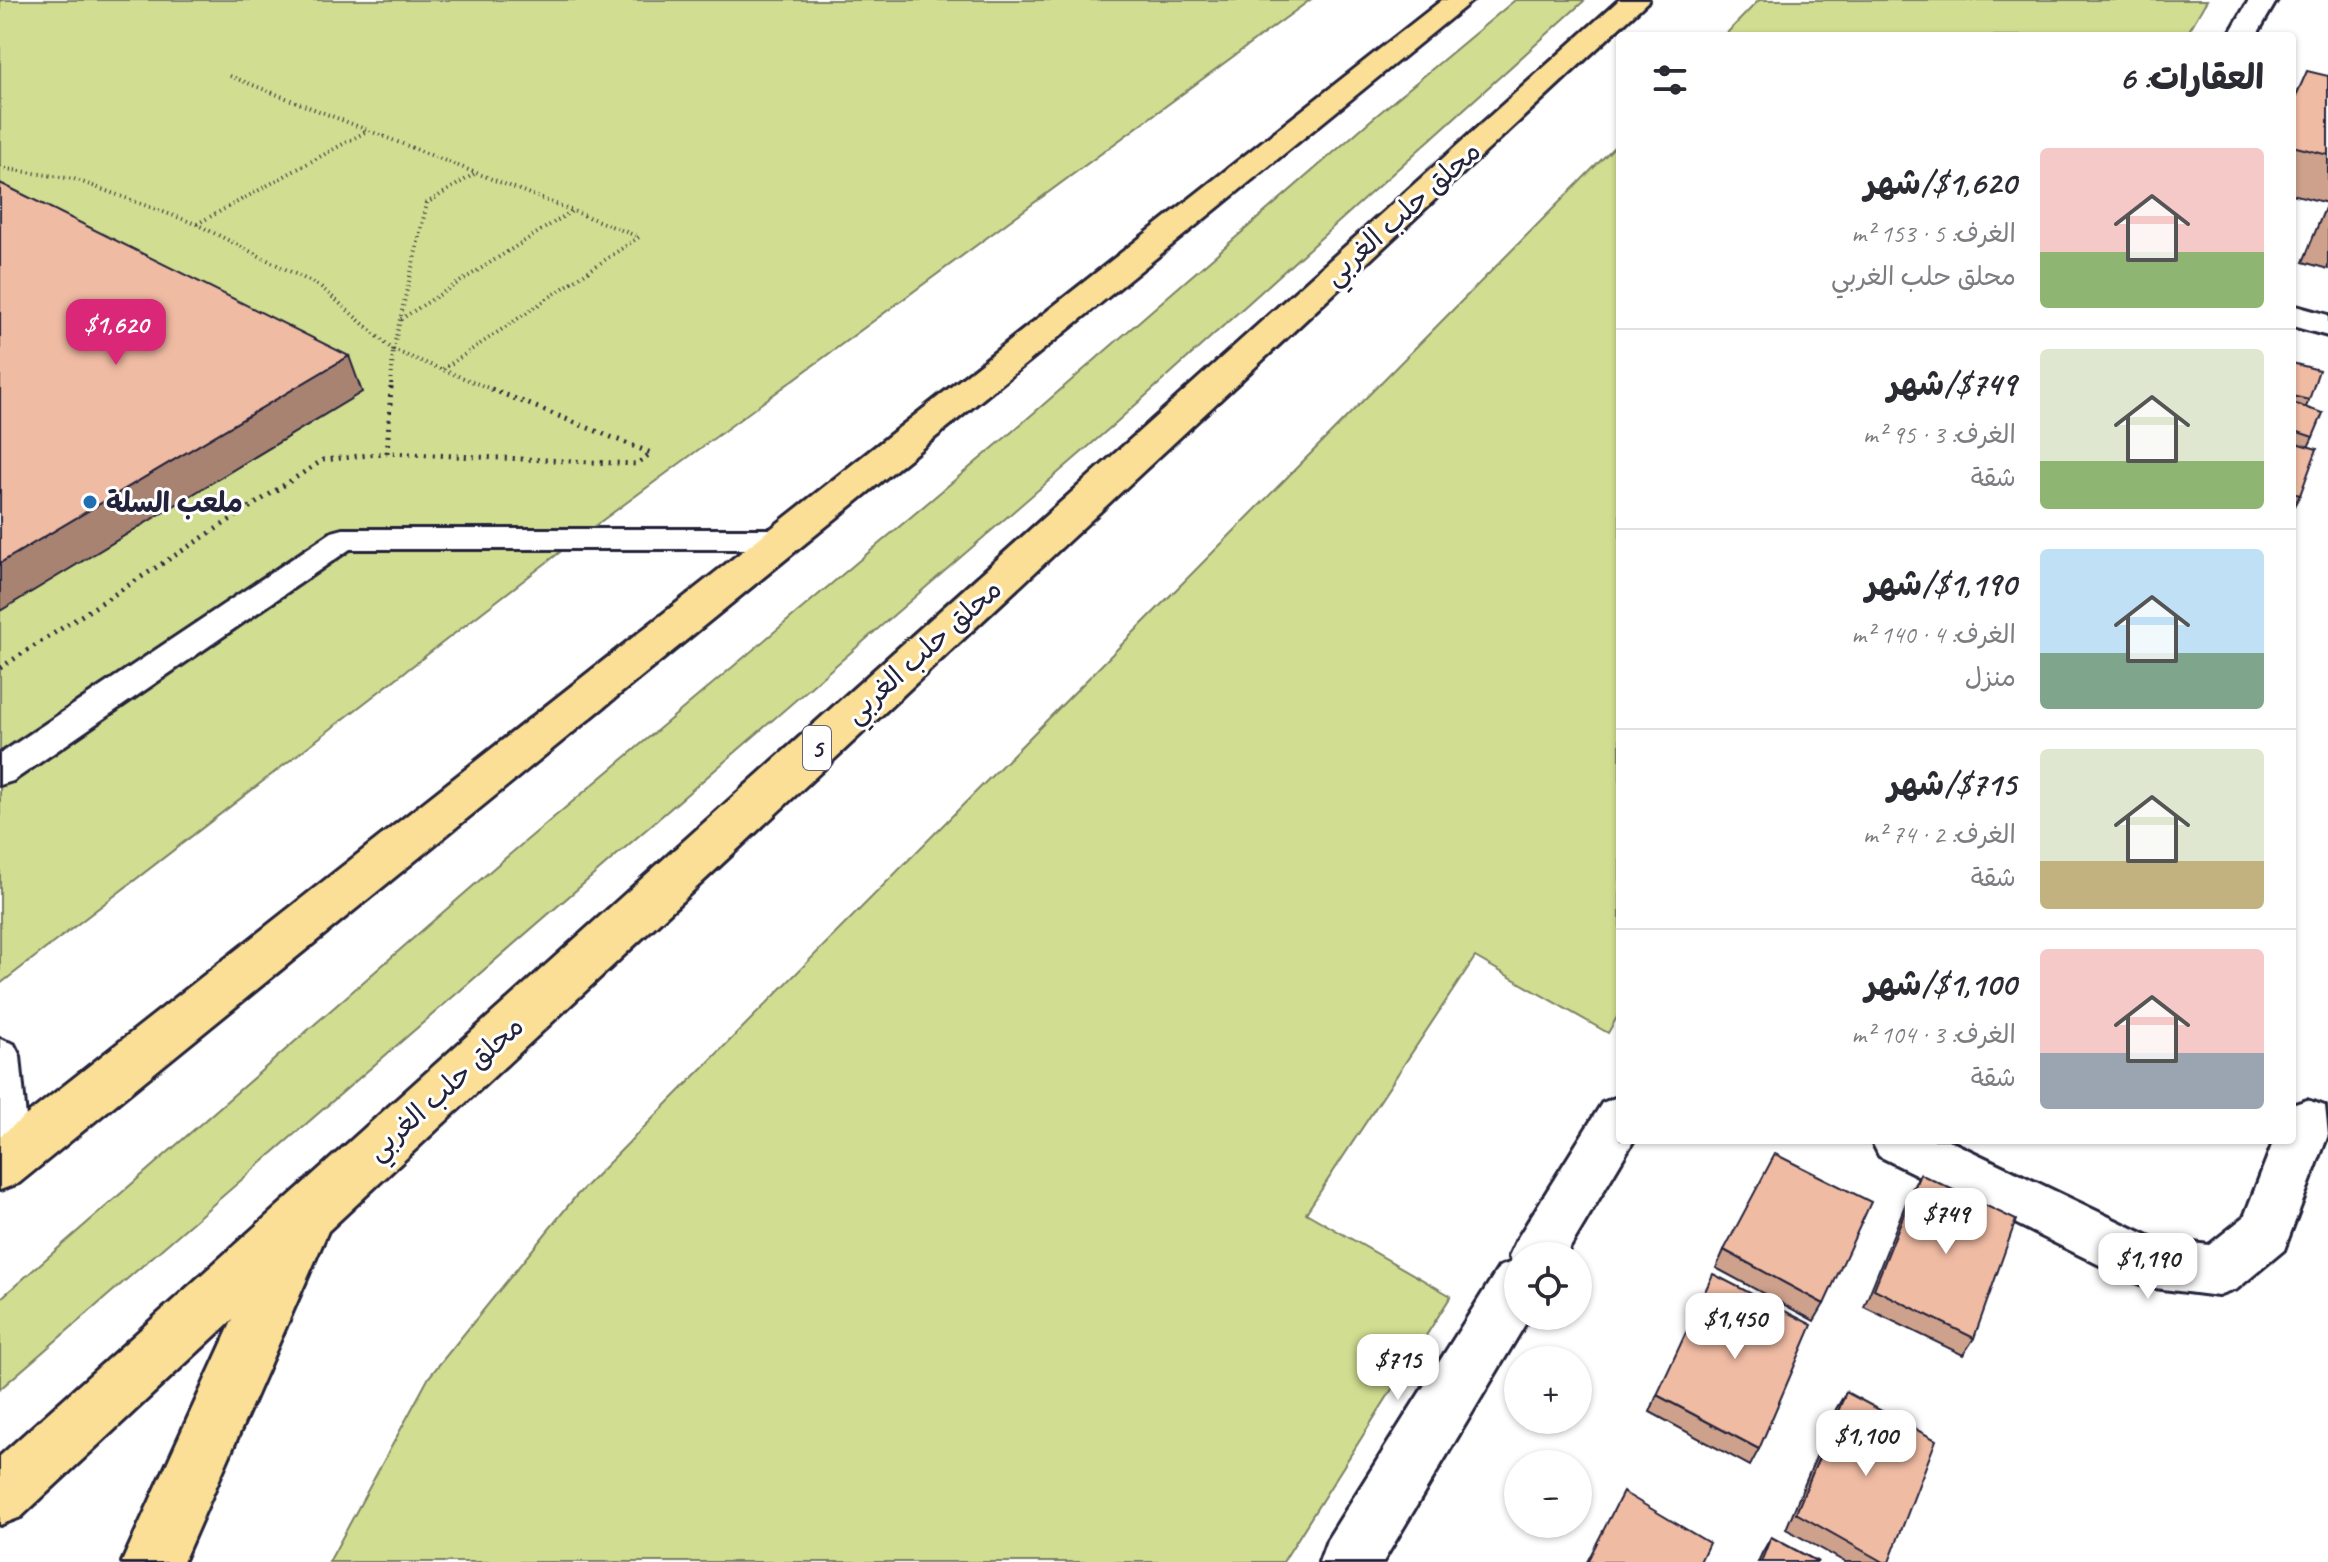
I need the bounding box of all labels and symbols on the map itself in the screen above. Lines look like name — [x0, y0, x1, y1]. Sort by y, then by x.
street label: محلق حلب الغربي — [1316, 133, 1492, 298]
pin: $1,620 — [51, 299, 181, 367]
place label: ملعب السلة — [106, 485, 243, 520]
marker: ملعب السلة — [81, 493, 99, 511]
street label: محلق حلب الغربي — [837, 571, 1013, 736]
road number: 5 — [803, 726, 831, 770]
street label: محلق حلب الغربي — [359, 1008, 535, 1173]
pin: $749 — [1899, 1188, 1993, 1256]
pin: $1,190 — [2083, 1233, 2213, 1301]
pin: $1,450 — [1670, 1293, 1800, 1361]
pin: $715 — [1351, 1334, 1445, 1402]
pin: $1,100 — [1801, 1410, 1931, 1478]

